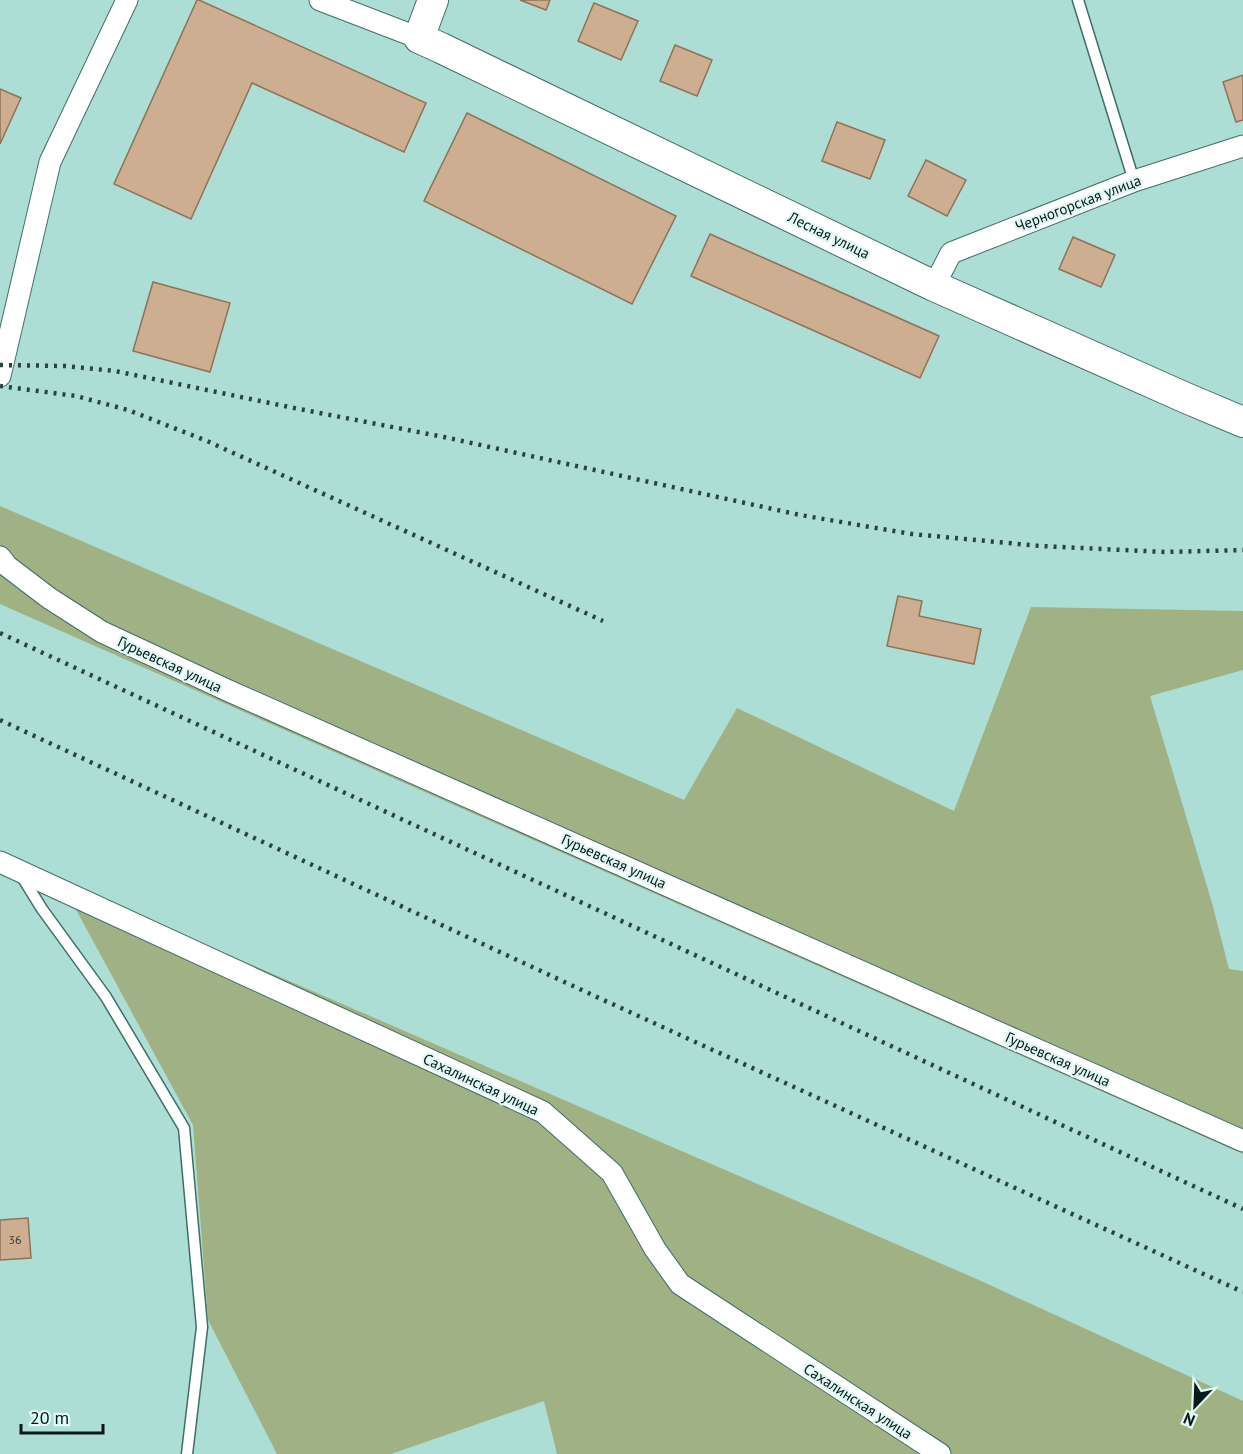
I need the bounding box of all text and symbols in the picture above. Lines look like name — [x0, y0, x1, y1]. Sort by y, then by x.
street label: Черногорская улица — [1012, 170, 1144, 236]
street label: Лесная улица — [784, 207, 873, 263]
street label: Гурьевская улица — [115, 632, 225, 696]
street label: Гурьевская улица — [559, 829, 669, 893]
street label: Гурьевская улица — [1003, 1027, 1113, 1091]
street label: Сахалинская улица — [420, 1049, 542, 1119]
house number: 36 — [8, 1232, 22, 1247]
street label: Сахалинская улица — [800, 1359, 916, 1443]
north arrow — [1165, 1376, 1225, 1436]
scale bar — [21, 1397, 104, 1435]
text: 20 m — [30, 1406, 69, 1429]
text: N — [1180, 1409, 1198, 1431]

